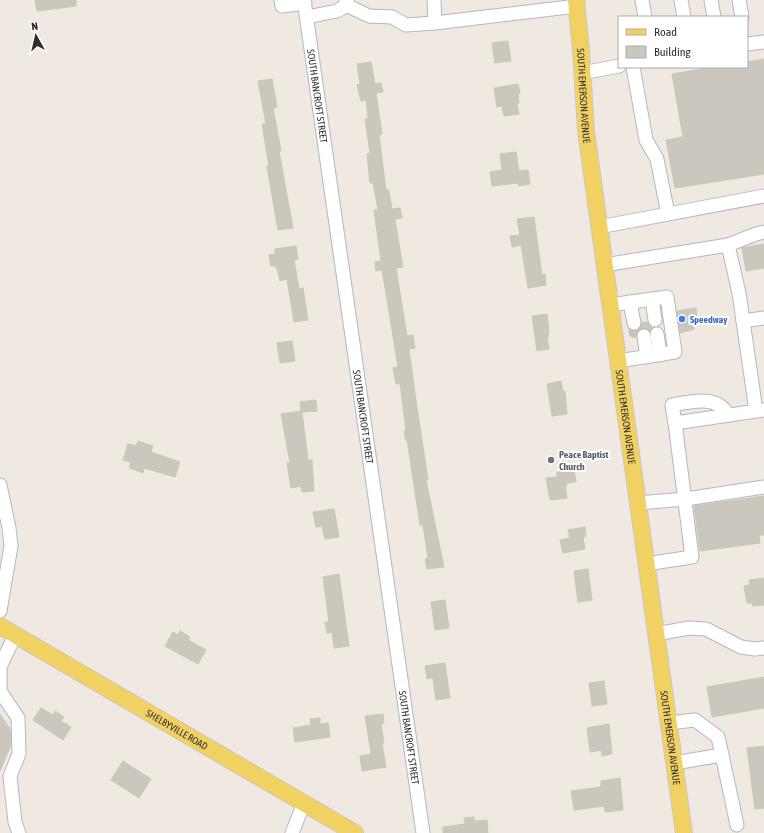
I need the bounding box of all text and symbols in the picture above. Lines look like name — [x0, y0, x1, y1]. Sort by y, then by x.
north arrow — [16, 16, 56, 56]
legend — [618, 16, 748, 68]
text: N — [31, 20, 39, 32]
text: Road — [654, 25, 677, 39]
text: Building — [654, 45, 692, 59]
street label: SOUTH BANCROFT STREET — [305, 48, 329, 144]
street label: SOUTH EMERSON AVENUE — [575, 48, 593, 145]
marker: Speedway — [677, 314, 687, 324]
place label: Speedway — [690, 314, 728, 325]
street label: SOUTH BANCROFT STREET — [351, 369, 375, 465]
street label: SOUTH EMERSON AVENUE — [613, 369, 638, 465]
place label: Peace Baptist Church — [559, 449, 608, 472]
marker: Peace Baptist Church — [546, 455, 556, 465]
street label: SOUTH BANCROFT STREET — [397, 690, 421, 786]
street label: SOUTH EMERSON AVENUE — [658, 690, 682, 786]
street label: SHELBYVILLE ROAD — [144, 707, 210, 752]

